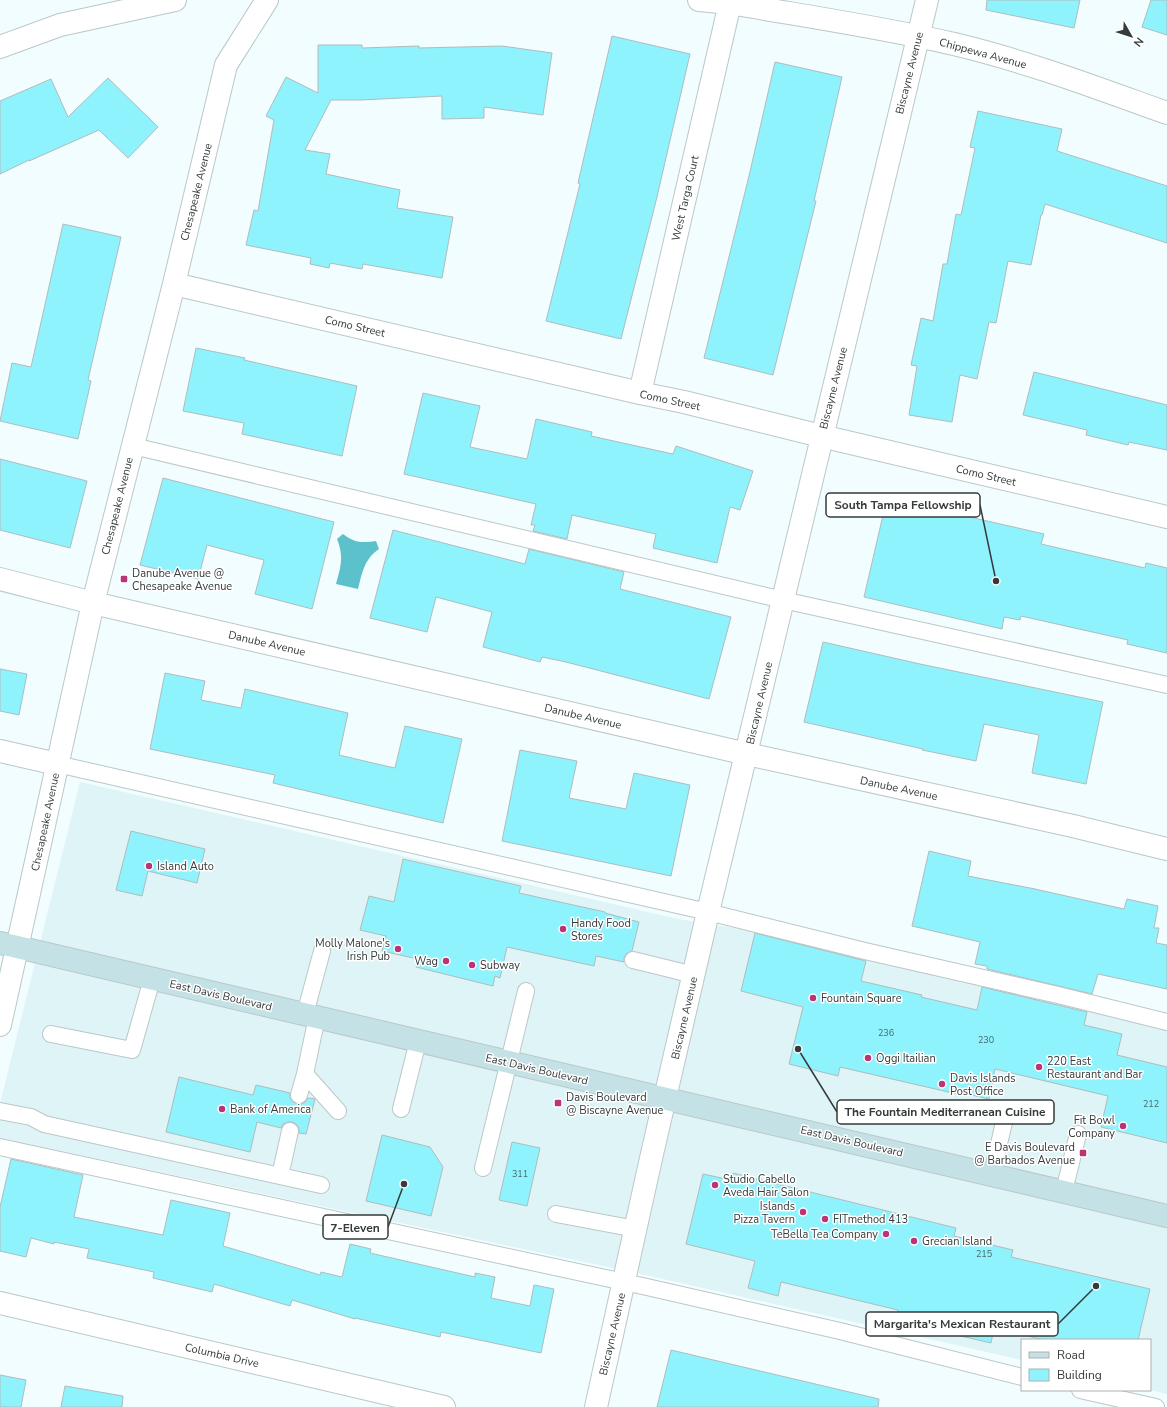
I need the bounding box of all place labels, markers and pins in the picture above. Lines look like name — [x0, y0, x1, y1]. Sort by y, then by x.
callout: South Tampa Fellowship — [826, 493, 980, 517]
place label: Danube Avenue @ Chesapeake Avenue — [132, 566, 232, 594]
marker: Danube Avenue @ Chesapeake Avenue — [119, 574, 129, 584]
place label: Island Auto — [157, 859, 214, 874]
marker: Island Auto — [144, 861, 154, 871]
place label: Handy Food Stores — [571, 916, 631, 944]
marker: Handy Food Stores — [558, 924, 568, 934]
place label: Molly Malone's Irish Pub — [315, 936, 390, 964]
marker: Molly Malone's Irish Pub — [393, 944, 403, 954]
place label: Wag — [414, 954, 438, 969]
marker: Wag — [441, 956, 451, 966]
place label: Subway — [480, 958, 520, 973]
marker: Subway — [467, 960, 477, 970]
place label: Fountain Square — [821, 991, 902, 1006]
marker: Fountain Square — [808, 993, 818, 1003]
place label: Oggi Itailian — [876, 1051, 936, 1066]
marker: Oggi Itailian — [863, 1053, 873, 1063]
place label: 220 East Restaurant and Bar — [1047, 1054, 1142, 1082]
marker: 220 East Restaurant and Bar — [1034, 1062, 1044, 1072]
place label: Davis Islands Post Office — [950, 1071, 1015, 1099]
marker: Davis Islands Post Office — [937, 1079, 947, 1089]
place label: Davis Boulevard @ Biscayne Avenue — [566, 1090, 663, 1118]
marker: Davis Boulevard @ Biscayne Avenue — [553, 1098, 563, 1108]
callout: The Fountain Mediterranean Cuisine — [837, 1100, 1054, 1124]
place label: Bank of America — [230, 1102, 311, 1117]
marker: Bank of America — [217, 1104, 227, 1114]
place label: Fit Bowl Company — [1068, 1113, 1116, 1141]
marker: Fit Bowl Company — [1118, 1121, 1128, 1131]
place label: E Davis Boulevard @ Barbados Avenue — [974, 1140, 1075, 1168]
marker: E Davis Boulevard @ Barbados Avenue — [1078, 1148, 1088, 1158]
place label: Studio Cabello Aveda Hair Salon — [723, 1172, 809, 1200]
marker: Studio Cabello Aveda Hair Salon — [710, 1180, 720, 1190]
place label: Islands Pizza Tavern — [734, 1199, 795, 1227]
marker: Islands Pizza Tavern — [798, 1207, 808, 1217]
place label: FITmethod 413 — [833, 1212, 908, 1227]
marker: FITmethod 413 — [820, 1214, 830, 1224]
callout: 7-Eleven — [323, 1215, 388, 1239]
place label: TeBella Tea Company — [771, 1227, 878, 1242]
marker: TeBella Tea Company — [881, 1229, 891, 1239]
place label: Grecian Island — [922, 1234, 992, 1249]
marker: Grecian Island — [909, 1236, 919, 1246]
callout: Margarita's Mexican Restaurant — [866, 1312, 1058, 1336]

